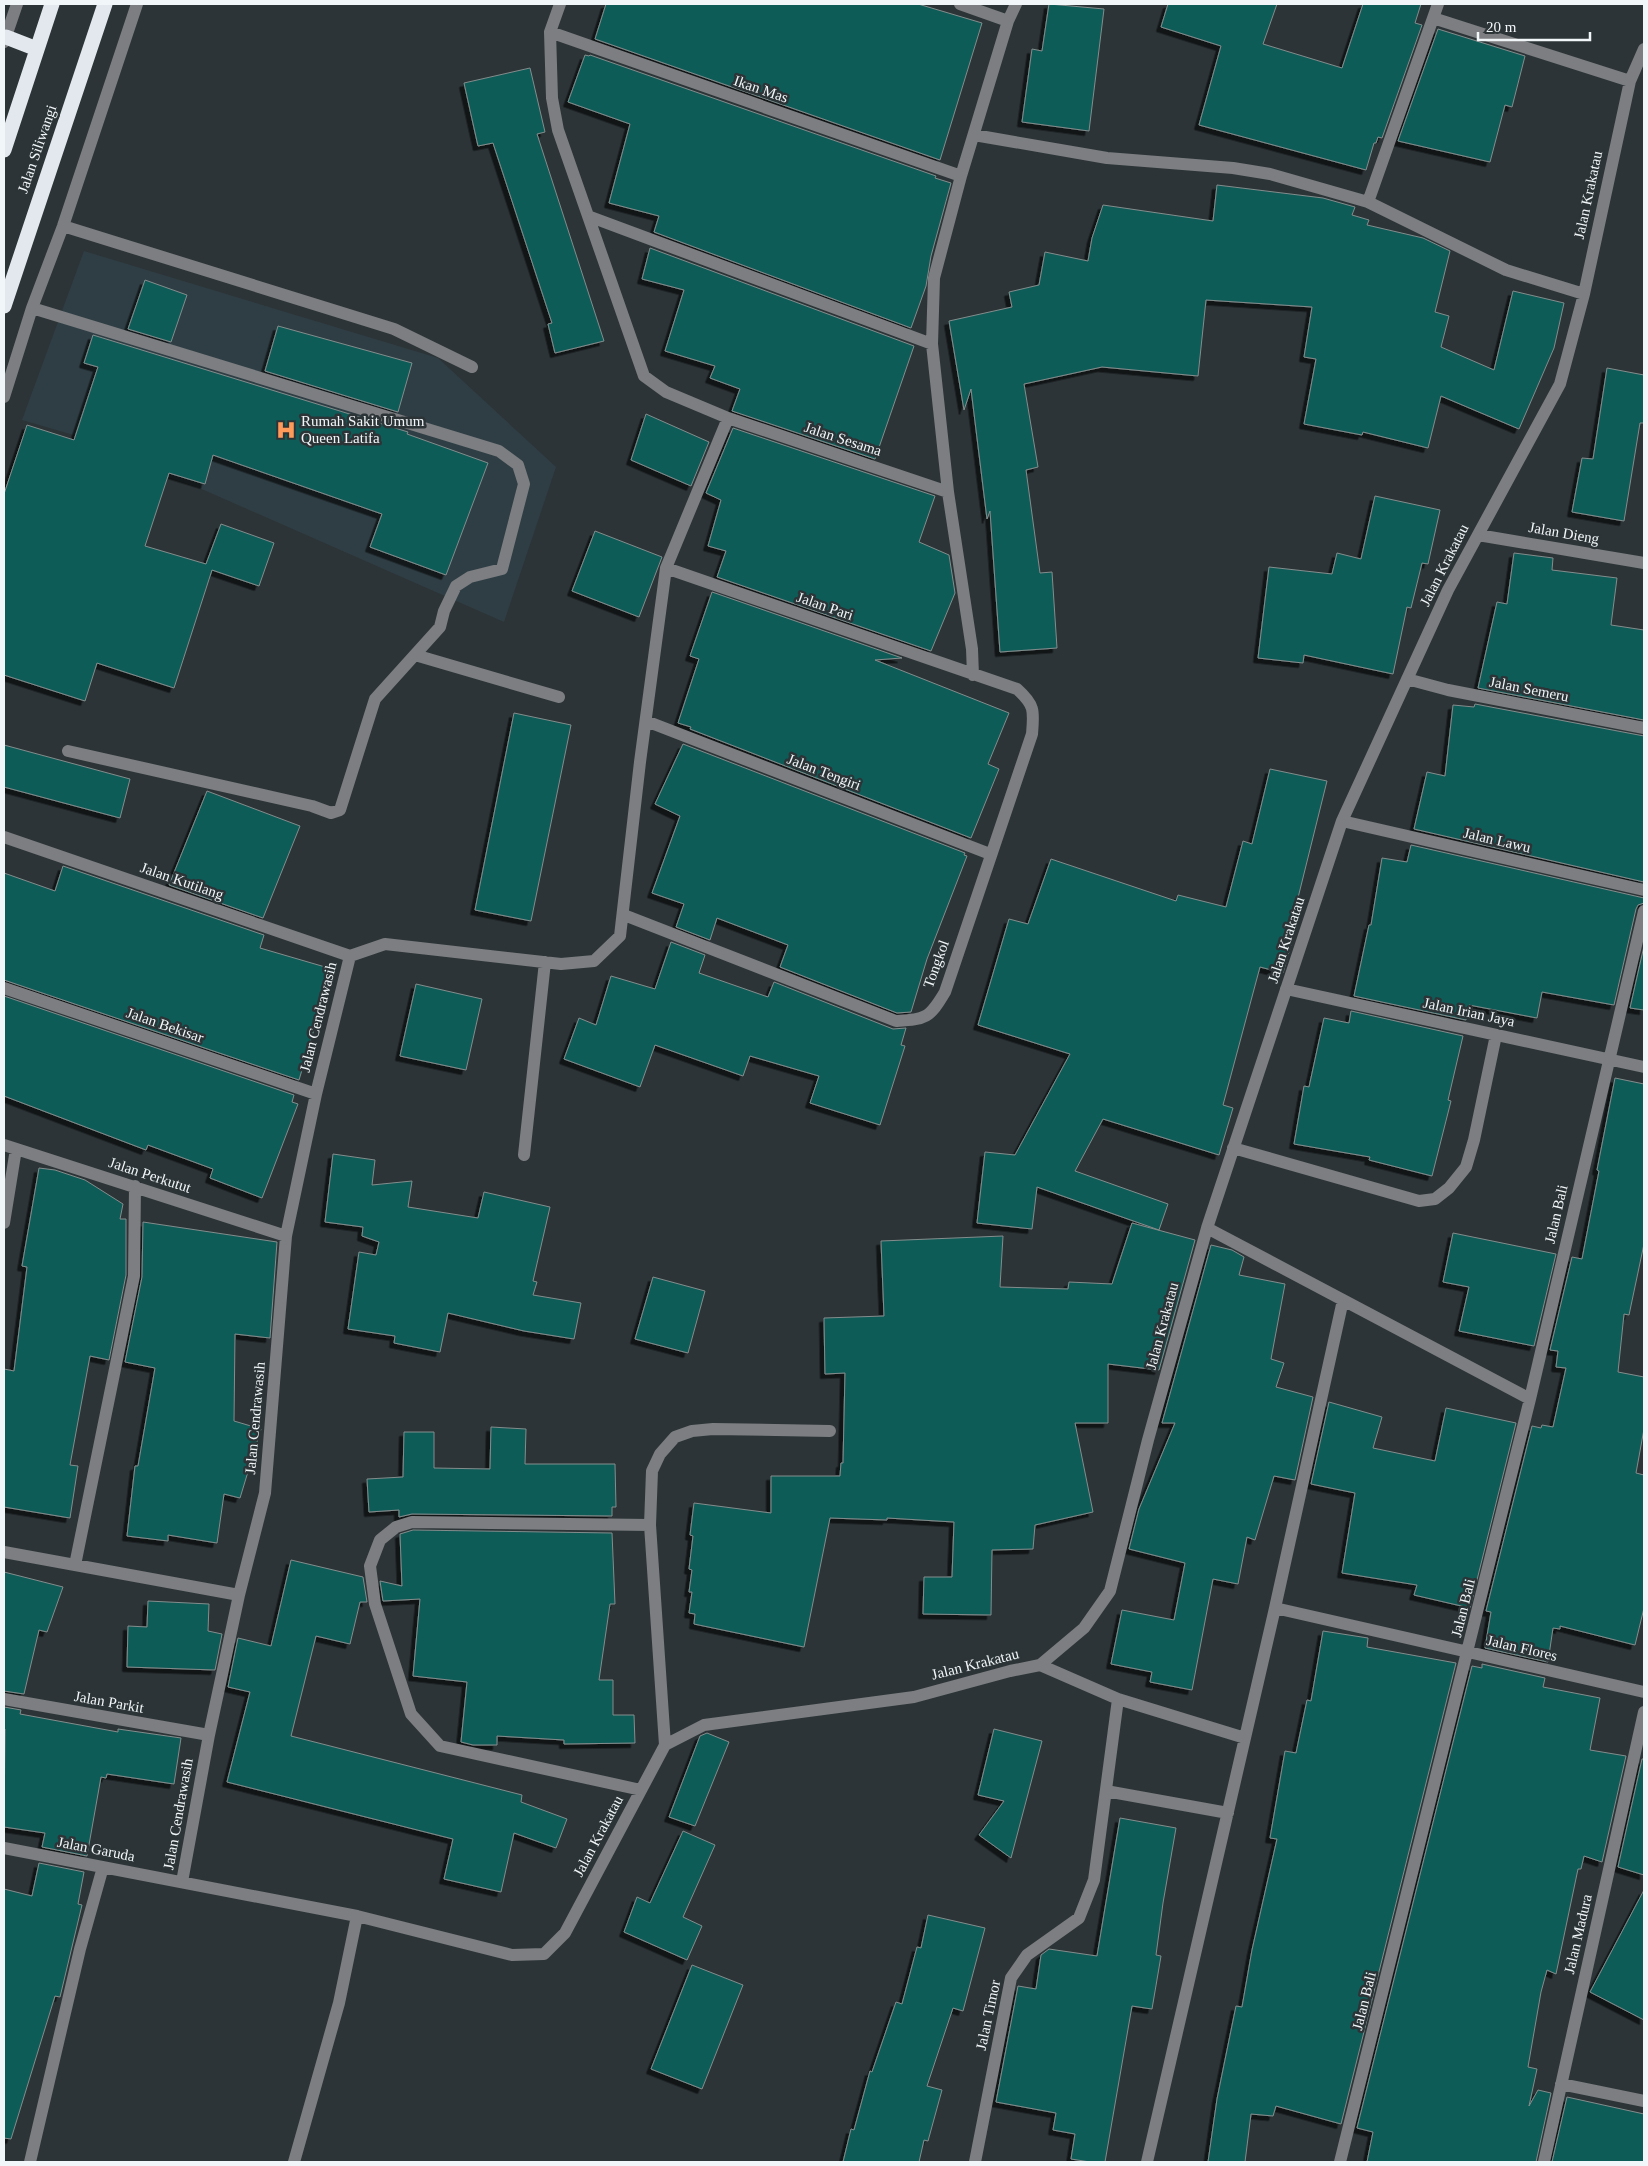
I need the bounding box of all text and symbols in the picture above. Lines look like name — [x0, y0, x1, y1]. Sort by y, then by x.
scale bar — [1478, 10, 1590, 42]
text: 20 m — [1486, 19, 1517, 35]
street label: Ikan Mas — [732, 72, 790, 106]
street label: Jalan Siliwangi — [14, 103, 60, 195]
street label: Jalan Krakatau — [1571, 149, 1605, 240]
place label: Rumah Sakit Umum Queen Latifa — [301, 413, 425, 446]
hospital icon: Rumah Sakit Umum Queen Latifa — [275, 419, 297, 441]
street label: Jalan Sesama — [802, 419, 884, 459]
street label: Jalan Dieng — [1528, 519, 1601, 547]
street label: Jalan Krakatau — [1417, 521, 1472, 609]
street label: Jalan Pari — [795, 589, 855, 623]
street label: Jalan Semeru — [1488, 673, 1570, 705]
street label: Jalan Tengiri — [785, 751, 863, 793]
street label: Jalan Lawu — [1462, 824, 1533, 856]
street label: Jalan Kutilang — [138, 859, 226, 903]
street label: Jalan Krakatau — [1265, 894, 1308, 985]
street label: Tongkol — [920, 938, 952, 990]
street label: Jalan Cendrawasih — [297, 960, 340, 1074]
street label: Jalan Irian Jaya — [1422, 994, 1517, 1030]
street label: Jalan Bekisar — [124, 1004, 206, 1046]
street label: Jalan Perkutut — [107, 1154, 194, 1196]
street label: Jalan Bali — [1542, 1183, 1570, 1245]
street label: Jalan Krakatau — [1143, 1280, 1181, 1371]
street label: Jalan Cendrawasih — [242, 1361, 268, 1475]
street label: Jalan Bali — [1448, 1577, 1478, 1639]
street label: Jalan Flores — [1485, 1632, 1559, 1664]
street label: Jalan Krakatau — [930, 1645, 1021, 1683]
street label: Jalan Parkit — [73, 1688, 146, 1716]
street label: Jalan Cendrawasih — [160, 1757, 196, 1871]
street label: Jalan Krakatau — [570, 1792, 626, 1879]
street label: Jalan Garuda — [56, 1834, 136, 1864]
street label: Jalan Madura — [1561, 1892, 1595, 1975]
street label: Jalan Bali — [1349, 1970, 1379, 2032]
street label: Jalan Timor — [973, 1978, 1003, 2052]

